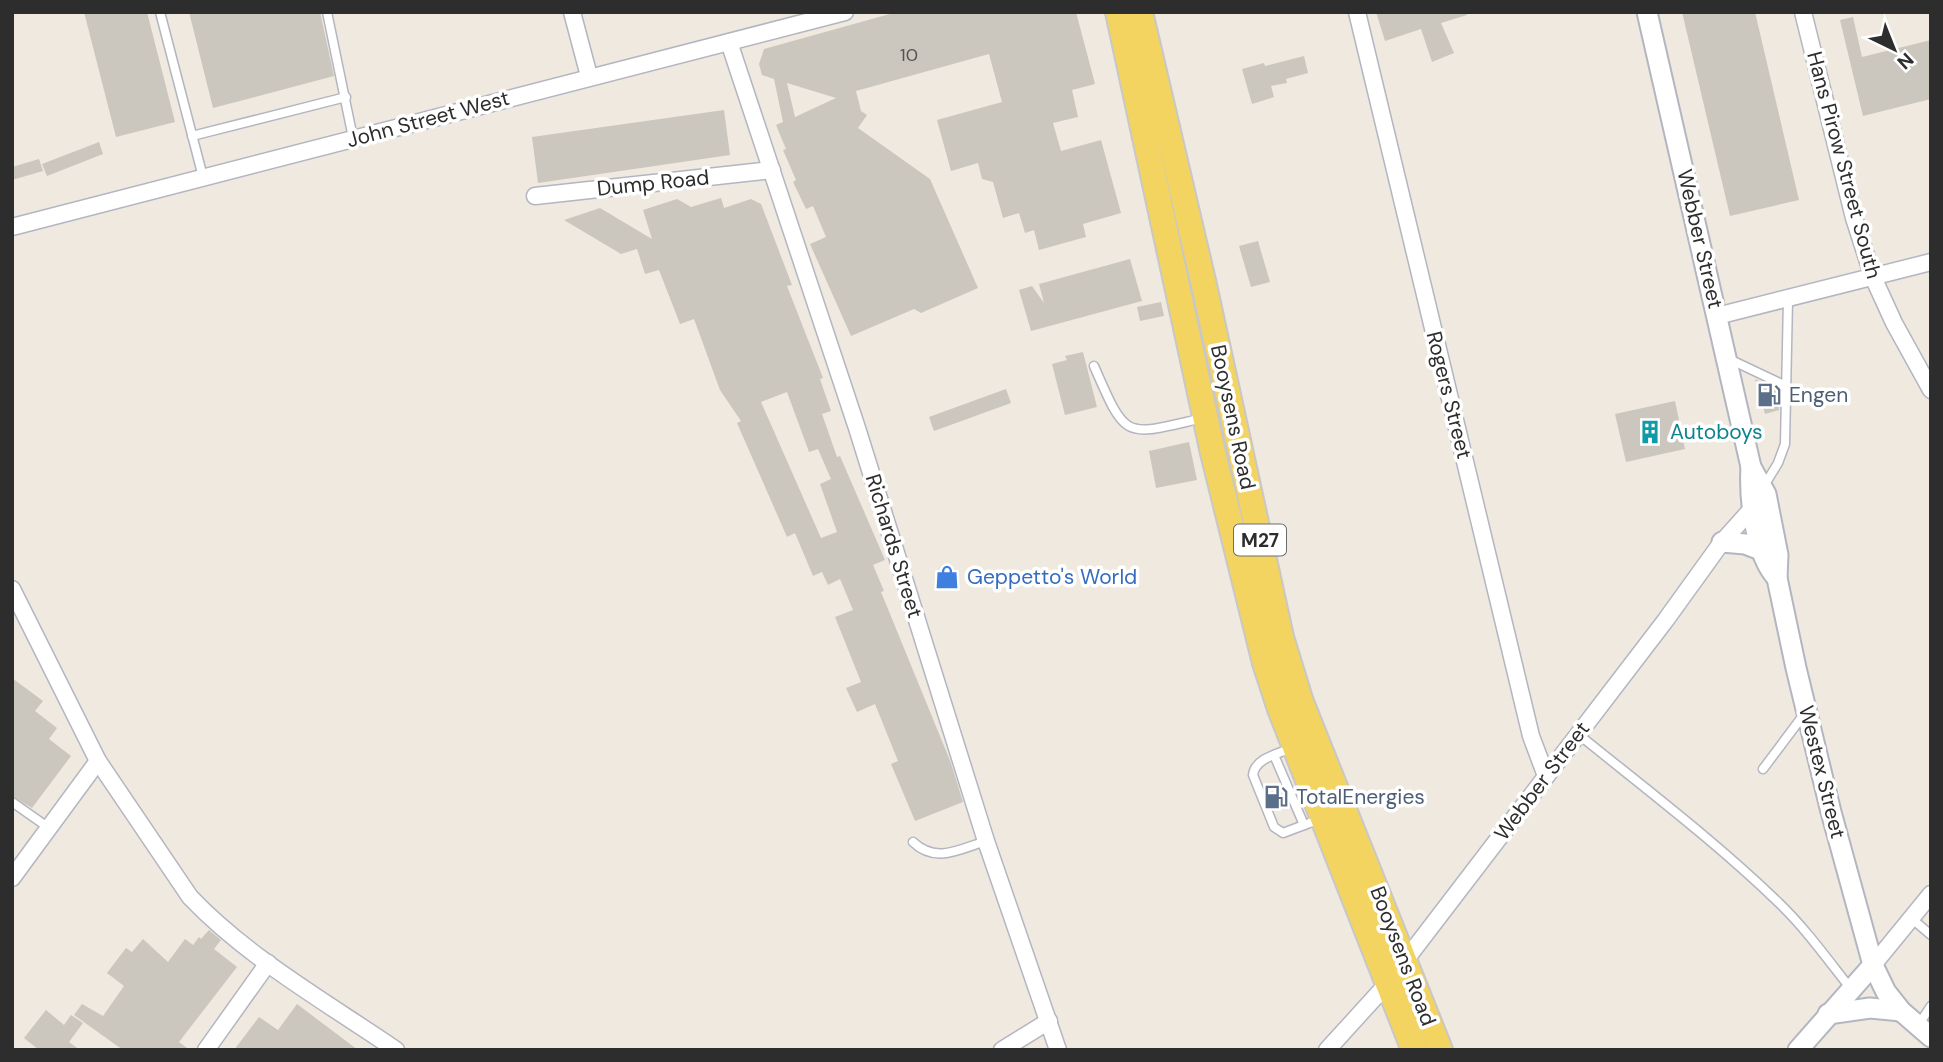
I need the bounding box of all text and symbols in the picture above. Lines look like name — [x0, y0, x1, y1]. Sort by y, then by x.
north arrow — [1859, 14, 1929, 84]
house number: 10 — [900, 43, 918, 67]
text: N — [1892, 47, 1919, 75]
street label: Hans Pirow Street South — [1800, 48, 1888, 282]
street label: John Street West — [344, 84, 512, 154]
street label: Dump Road — [595, 163, 711, 203]
street label: Webber Street — [1670, 167, 1730, 311]
street label: Rogers Street — [1420, 328, 1478, 462]
street label: Booysens Road — [1204, 342, 1262, 492]
fuel station icon: Engen — [1755, 381, 1783, 409]
place label: Engen — [1789, 381, 1848, 409]
building icon: Autoboys — [1636, 418, 1664, 446]
place label: Autoboys — [1670, 418, 1763, 446]
street label: Richards Street — [859, 471, 929, 621]
road number: M27 — [1234, 524, 1286, 555]
shop icon: Geppetto's World — [933, 563, 961, 591]
place label: Geppetto's World — [967, 563, 1137, 591]
street label: Westex Street — [1792, 703, 1852, 841]
street label: Webber Street — [1488, 716, 1596, 846]
fuel station icon: TotalEnergies — [1262, 783, 1290, 811]
place label: TotalEnergies — [1296, 783, 1425, 811]
street label: Booysens Road — [1364, 882, 1442, 1030]

